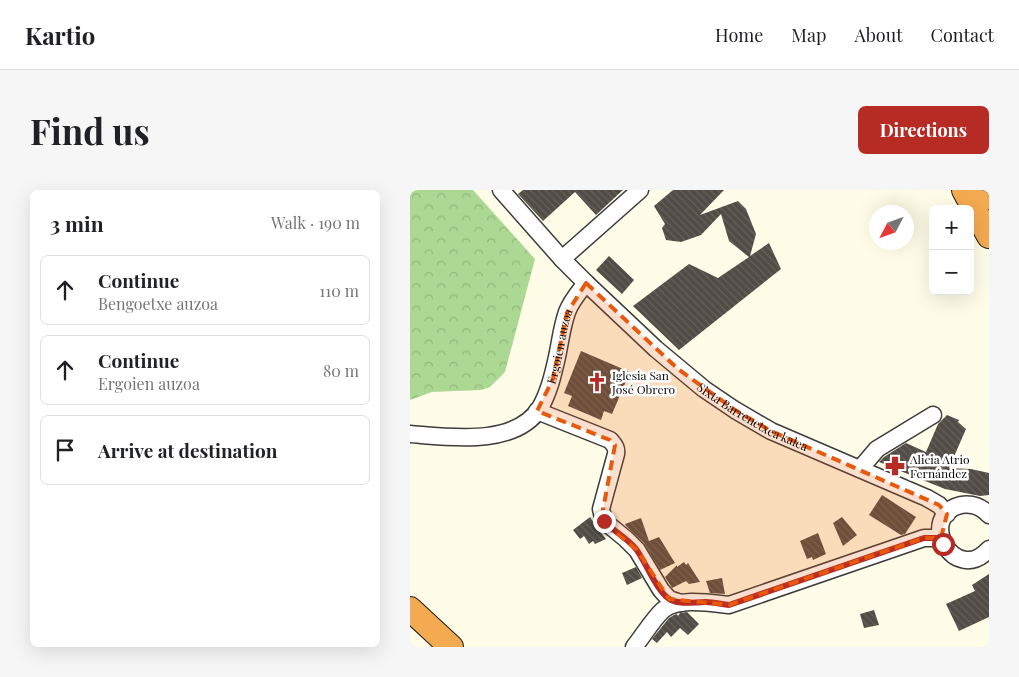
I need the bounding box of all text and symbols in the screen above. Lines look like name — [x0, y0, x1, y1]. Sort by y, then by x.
text: Kartio — [25, 19, 95, 51]
text: Home — [715, 23, 763, 47]
text: Map — [791, 23, 826, 47]
text: About — [854, 23, 903, 47]
text: Contact — [931, 23, 994, 47]
button: Directions — [858, 106, 989, 154]
text: Find us — [30, 107, 150, 154]
north arrow — [869, 205, 914, 250]
map controls — [929, 205, 974, 295]
button: + — [929, 205, 974, 250]
text: 3 min — [50, 209, 104, 237]
text: Walk · 190 m — [271, 212, 360, 233]
button: − — [929, 250, 974, 295]
text: Continue — [98, 267, 179, 293]
icon: ahead — [51, 276, 79, 304]
text: 110 m — [319, 280, 359, 301]
text: Bengoetxe auzoa — [98, 293, 218, 314]
street label: Ergoien auzoa — [543, 306, 576, 386]
text: Continue — [98, 347, 179, 373]
icon: ahead — [51, 356, 79, 384]
text: 80 m — [323, 360, 359, 381]
place label: Iglesia San José Obrero — [611, 367, 676, 397]
church icon: Iglesia San José Obrero — [586, 371, 608, 393]
text: Ergoien auzoa — [98, 373, 200, 394]
street label: Sixta Barrenetxea kalea — [694, 379, 811, 454]
icon: arrive — [51, 436, 79, 464]
text: Arrive at destination — [98, 437, 278, 463]
place label: Alicia Atrio Fernández — [909, 451, 970, 481]
pharmacy icon: Alicia Atrio Fernández — [884, 455, 906, 477]
route end — [593, 510, 616, 533]
route start — [932, 533, 955, 556]

